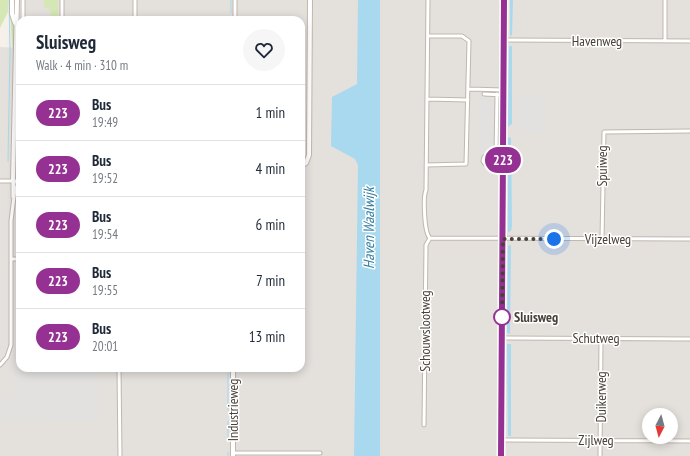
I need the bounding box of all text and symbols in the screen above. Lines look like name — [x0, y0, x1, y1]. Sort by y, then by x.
button: heart — [243, 29, 285, 71]
text: Sluisweg — [36, 30, 96, 54]
street label: Havenweg — [572, 32, 622, 50]
text: Walk · 4 min · 310 m — [36, 57, 128, 74]
text: Bus — [92, 95, 111, 114]
text: 1 min — [255, 103, 285, 122]
text: 223 — [48, 104, 68, 122]
text: 19:49 — [92, 114, 118, 131]
street label: Spuiweg — [593, 145, 611, 187]
line badge: 223 — [480, 147, 526, 173]
text: Bus — [92, 151, 111, 170]
text: 223 — [493, 151, 513, 169]
text: 4 min — [255, 159, 285, 178]
text: 223 — [48, 160, 68, 178]
text: 19:52 — [92, 170, 118, 187]
water label: Haven Waalwijk — [359, 185, 378, 269]
text: Bus — [92, 207, 111, 226]
text: 6 min — [255, 215, 285, 234]
text: 223 — [48, 216, 68, 234]
text: 19:54 — [92, 226, 118, 243]
your location — [544, 229, 564, 249]
street label: Vijzelweg — [584, 230, 631, 248]
text: Bus — [92, 263, 111, 282]
text: 7 min — [256, 271, 285, 290]
text: 223 — [48, 272, 68, 290]
text: 19:55 — [92, 282, 118, 299]
street label: Schouwslootweg — [416, 290, 434, 372]
marker: Sluisweg — [493, 308, 511, 326]
place label: Sluisweg — [514, 308, 558, 326]
text: Bus — [92, 319, 111, 338]
text: 13 min — [249, 327, 285, 346]
text: 223 — [48, 328, 68, 346]
street label: Schutweg — [573, 329, 619, 347]
text: 20:01 — [92, 338, 118, 355]
street label: Duikerweg — [592, 371, 610, 423]
street label: Industrieweg — [224, 379, 242, 441]
north arrow — [642, 408, 678, 444]
map controls — [642, 408, 678, 444]
street label: Zijlweg — [578, 431, 614, 449]

